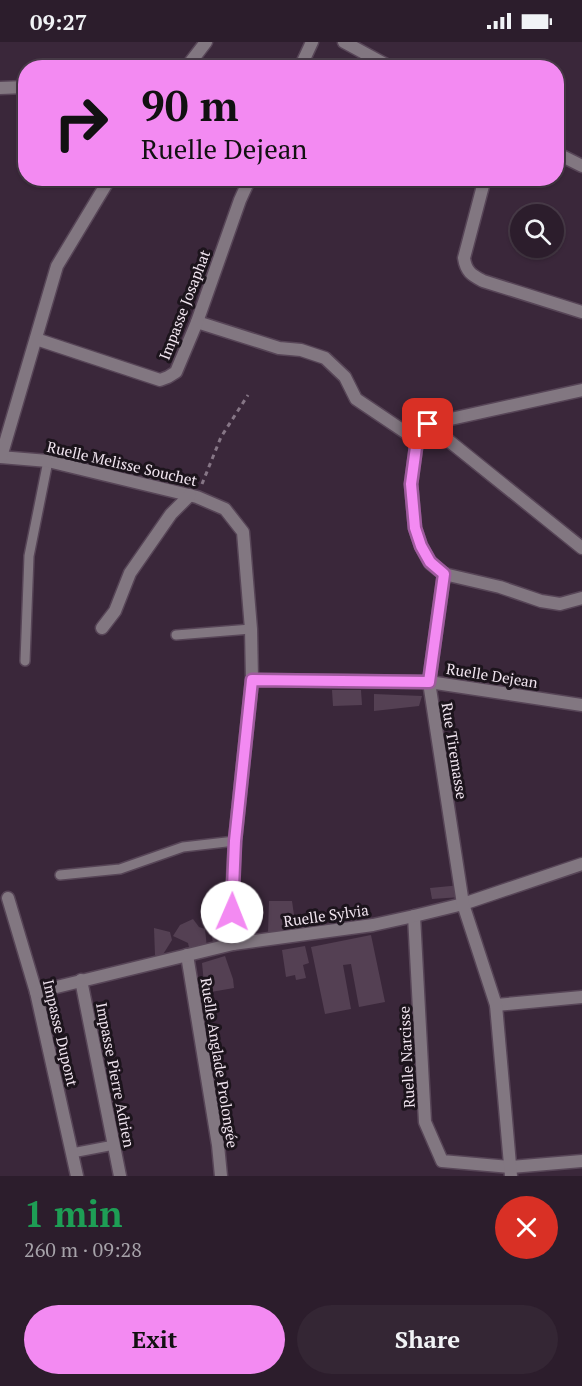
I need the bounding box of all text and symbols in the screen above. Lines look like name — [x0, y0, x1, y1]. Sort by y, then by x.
text: 09:27 — [30, 7, 87, 36]
text: 90 m — [141, 77, 239, 133]
icon: right — [42, 84, 120, 162]
text: Ruelle Dejean — [141, 131, 307, 167]
map controls — [510, 204, 564, 258]
button: search — [510, 204, 564, 258]
street label: Impasse Josaphat — [154, 246, 214, 363]
pin — [402, 398, 453, 449]
icon: arrive — [411, 407, 444, 440]
street label: Ruelle Melisse Souchet — [45, 436, 200, 490]
street label: Ruelle Dejean — [445, 658, 539, 692]
street label: Rue Tiremasse — [437, 701, 472, 801]
position arrow — [200, 880, 264, 944]
street label: Ruelle Sylvia — [282, 899, 370, 931]
street label: Ruelle Anglade Prolongée — [197, 976, 243, 1149]
street label: Impasse Dupont — [39, 977, 83, 1089]
street label: Impasse Pierre Adrien — [92, 1001, 140, 1149]
street label: Ruelle Narcisse — [393, 1005, 419, 1109]
text: 1 min — [24, 1190, 122, 1237]
button: close — [495, 1196, 558, 1259]
text: 260 m · 09:28 — [24, 1236, 142, 1263]
button: Exit — [24, 1305, 285, 1374]
button: Share — [297, 1305, 558, 1374]

